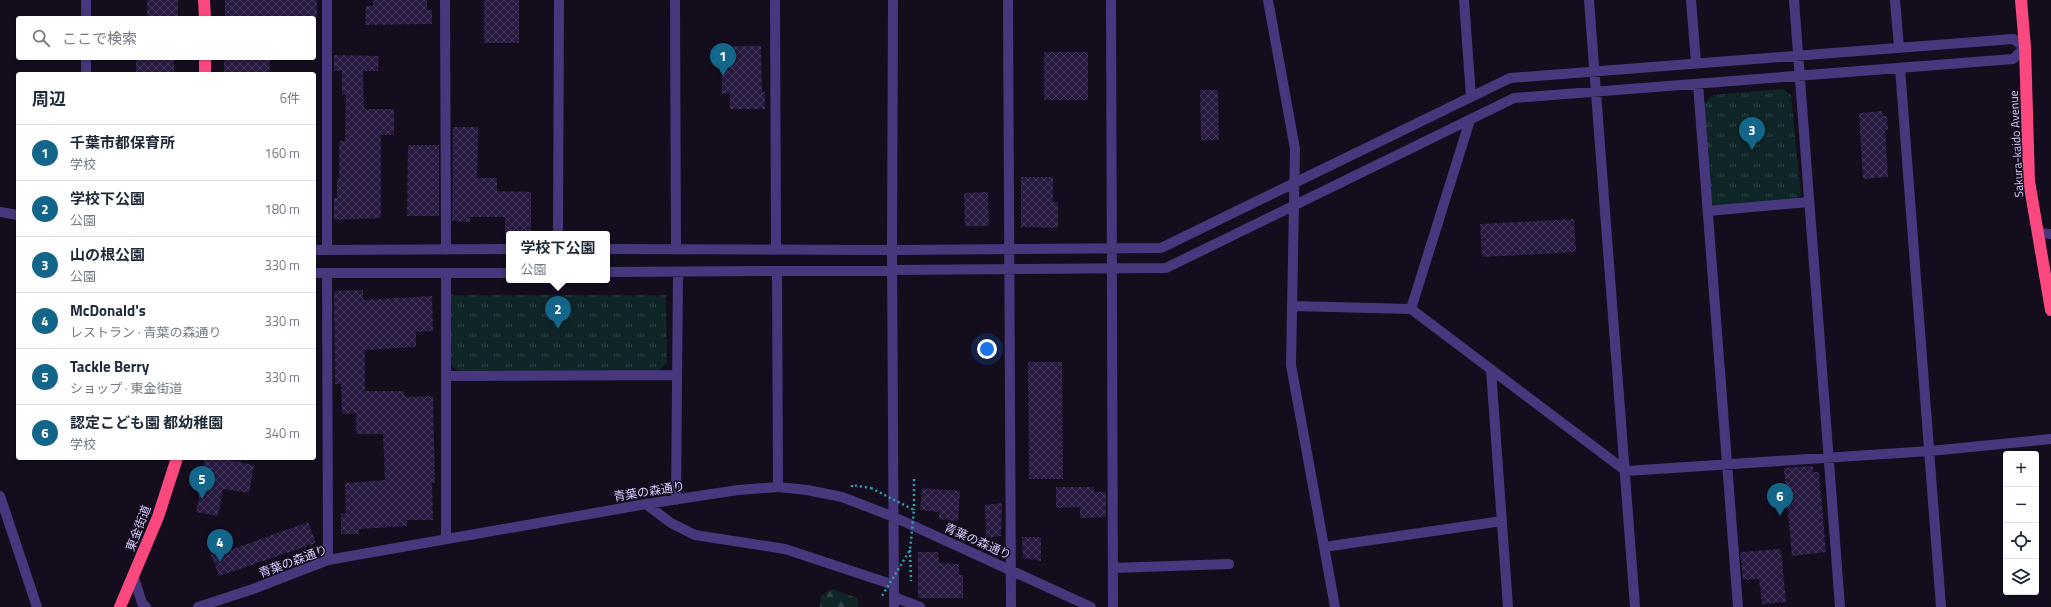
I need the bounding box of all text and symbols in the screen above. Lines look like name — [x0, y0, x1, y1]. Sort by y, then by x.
search box — [16, 16, 316, 60]
icon: search — [30, 27, 52, 49]
text: ここで検索 — [62, 27, 137, 50]
pin: 1 — [710, 43, 736, 76]
text: 周辺 — [32, 86, 66, 112]
text: 6件 — [280, 88, 300, 108]
street label: Sakura-kaido Avenue — [2004, 90, 2028, 198]
pin: 3 — [1739, 117, 1765, 150]
text: 千葉市都保育所 — [70, 131, 175, 154]
text: 1 — [41, 143, 49, 163]
text: 160 m — [264, 143, 300, 163]
text: 学校 — [70, 154, 96, 174]
text: 学校下公園 — [70, 187, 145, 210]
text: 2 — [41, 199, 49, 219]
text: 180 m — [264, 199, 300, 219]
text: 公園 — [70, 210, 96, 230]
popup — [506, 231, 610, 283]
text: 学校下公園 — [520, 236, 596, 259]
text: 山の根公園 — [70, 243, 145, 266]
text: 3 — [41, 255, 49, 275]
text: 330 m — [264, 255, 300, 275]
text: 公園 — [520, 259, 547, 279]
text: 公園 — [70, 266, 96, 286]
pin: 2 — [545, 296, 571, 329]
text: McDonald's — [70, 299, 146, 322]
text: 4 — [41, 311, 49, 331]
text: 330 m — [264, 311, 300, 331]
text: レストラン · 青葉の森通り — [70, 322, 222, 342]
your location — [977, 339, 997, 359]
text: Tackle Berry — [70, 355, 149, 378]
text: 5 — [41, 367, 49, 387]
text: 330 m — [264, 367, 300, 387]
text: ショップ · 東金街道 — [70, 378, 183, 398]
text: 認定こども園 都幼稚園 — [70, 411, 223, 434]
text: 6 — [41, 423, 49, 443]
text: 340 m — [264, 423, 300, 443]
text: 学校 — [70, 434, 96, 454]
map controls — [2003, 451, 2039, 595]
button: + — [2003, 451, 2039, 487]
pin: 5 — [189, 466, 215, 499]
street label: 青葉の森通り — [612, 476, 686, 506]
pin: 6 — [1767, 483, 1793, 516]
button: − — [2003, 487, 2039, 523]
street label: 東金街道 — [121, 502, 155, 554]
street label: 青葉の森通り — [941, 518, 1015, 564]
button: locate — [2003, 523, 2039, 559]
pin: 4 — [207, 529, 233, 562]
street label: 青葉の森通り — [256, 540, 330, 582]
button: layers — [2003, 559, 2039, 595]

